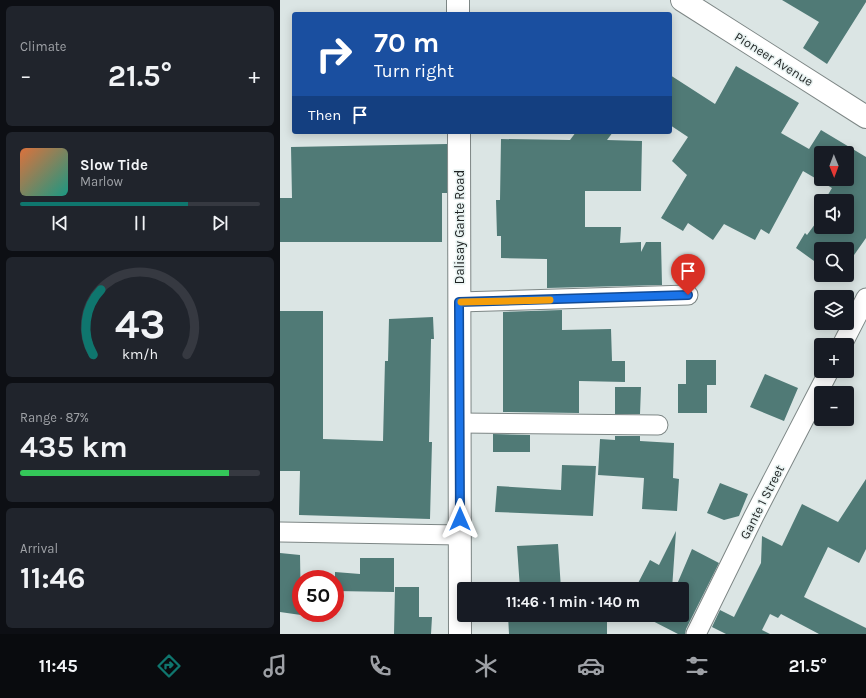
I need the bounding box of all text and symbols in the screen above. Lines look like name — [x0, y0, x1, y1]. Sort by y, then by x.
text: 70 m — [374, 26, 439, 59]
icon: right — [308, 28, 360, 80]
street label: Pioneer Avenue — [732, 29, 816, 89]
text: Climate — [20, 39, 66, 54]
text: 21.5° — [108, 58, 172, 94]
text: Turn right — [374, 60, 454, 82]
text: − — [20, 63, 32, 89]
text: + — [248, 63, 260, 89]
icon: arrive — [349, 104, 371, 126]
text: Then — [308, 106, 341, 124]
north arrow — [814, 146, 854, 186]
map controls — [814, 146, 854, 426]
text: Slow Tide — [80, 156, 148, 174]
street label: Dalisay Gante Road — [452, 170, 467, 284]
text: Marlow — [80, 174, 123, 189]
button: sound — [814, 194, 854, 234]
icon: previous — [49, 212, 71, 234]
icon: pause — [129, 212, 151, 234]
icon: next — [209, 212, 231, 234]
button: search — [814, 242, 854, 282]
pin — [671, 254, 705, 295]
icon: arrive — [677, 260, 699, 282]
button: layers — [814, 290, 854, 330]
text: 43 — [115, 300, 165, 348]
button: + — [814, 338, 854, 378]
text: km/h — [122, 346, 158, 363]
button: − — [814, 386, 854, 426]
text: Range · 87% — [20, 410, 89, 425]
text: 435 km — [20, 429, 128, 465]
street label: Gante 1 Street — [737, 462, 787, 542]
position arrow — [439, 498, 481, 540]
text: Arrival — [20, 541, 58, 556]
text: 11:46 — [20, 560, 86, 596]
speed limit sign: 50 — [292, 570, 344, 622]
text: 11:46 · 1 min · 140 m — [506, 593, 640, 611]
icon: directions — [155, 652, 183, 680]
icon: music — [261, 652, 289, 680]
icon: phone — [366, 652, 394, 680]
icon: climate — [472, 652, 500, 680]
icon: car — [577, 652, 605, 680]
icon: filters — [683, 652, 711, 680]
text: 11:45 — [39, 655, 78, 677]
text: 21.5° — [788, 655, 827, 677]

